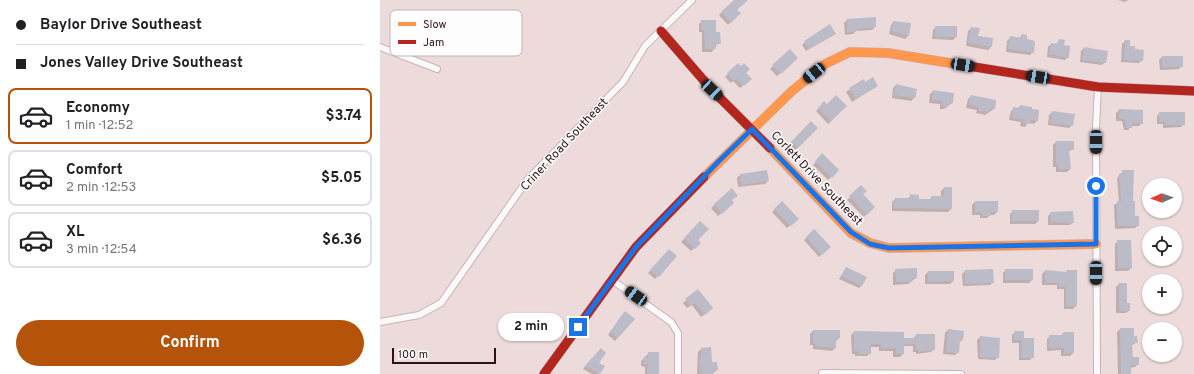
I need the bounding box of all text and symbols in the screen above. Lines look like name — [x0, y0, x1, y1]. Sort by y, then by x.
legend — [390, 10, 522, 56]
text: Baylor Drive Southeast — [40, 16, 202, 35]
text: Slow — [423, 18, 446, 32]
text: Jam — [423, 36, 444, 50]
text: Jones Valley Drive Southeast — [40, 54, 243, 73]
car — [950, 57, 976, 73]
car — [801, 61, 827, 85]
car — [1025, 69, 1051, 85]
car — [699, 77, 725, 103]
street label: Criner Road Southeast — [517, 95, 612, 195]
icon: car — [18, 98, 54, 134]
text: Economy — [66, 99, 130, 118]
text: $3.74 — [325, 107, 362, 126]
text: 1 min · 12:52 — [66, 118, 133, 134]
street label: Corlett Drive Southeast — [767, 128, 866, 230]
car — [1090, 130, 1102, 154]
icon: car — [18, 160, 54, 196]
text: Comfort — [66, 161, 123, 180]
text: $5.05 — [321, 169, 362, 188]
route start — [1087, 177, 1105, 195]
north arrow — [1142, 178, 1182, 218]
map controls — [1142, 178, 1182, 362]
text: 2 min · 12:53 — [66, 180, 136, 196]
icon: car — [18, 222, 54, 258]
text: XL — [66, 223, 84, 242]
button: locate — [1142, 226, 1182, 266]
text: $6.36 — [322, 231, 362, 250]
text: 3 min · 12:54 — [66, 242, 137, 258]
car — [1090, 261, 1102, 285]
button: + — [1142, 274, 1182, 314]
car — [623, 284, 649, 308]
callout: 2 min — [498, 313, 564, 341]
route end — [569, 318, 587, 336]
text: 2 min — [514, 319, 548, 335]
button: Confirm — [16, 320, 364, 366]
button: − — [1142, 322, 1182, 362]
scale bar — [392, 346, 496, 365]
text: 100 m — [398, 348, 428, 362]

